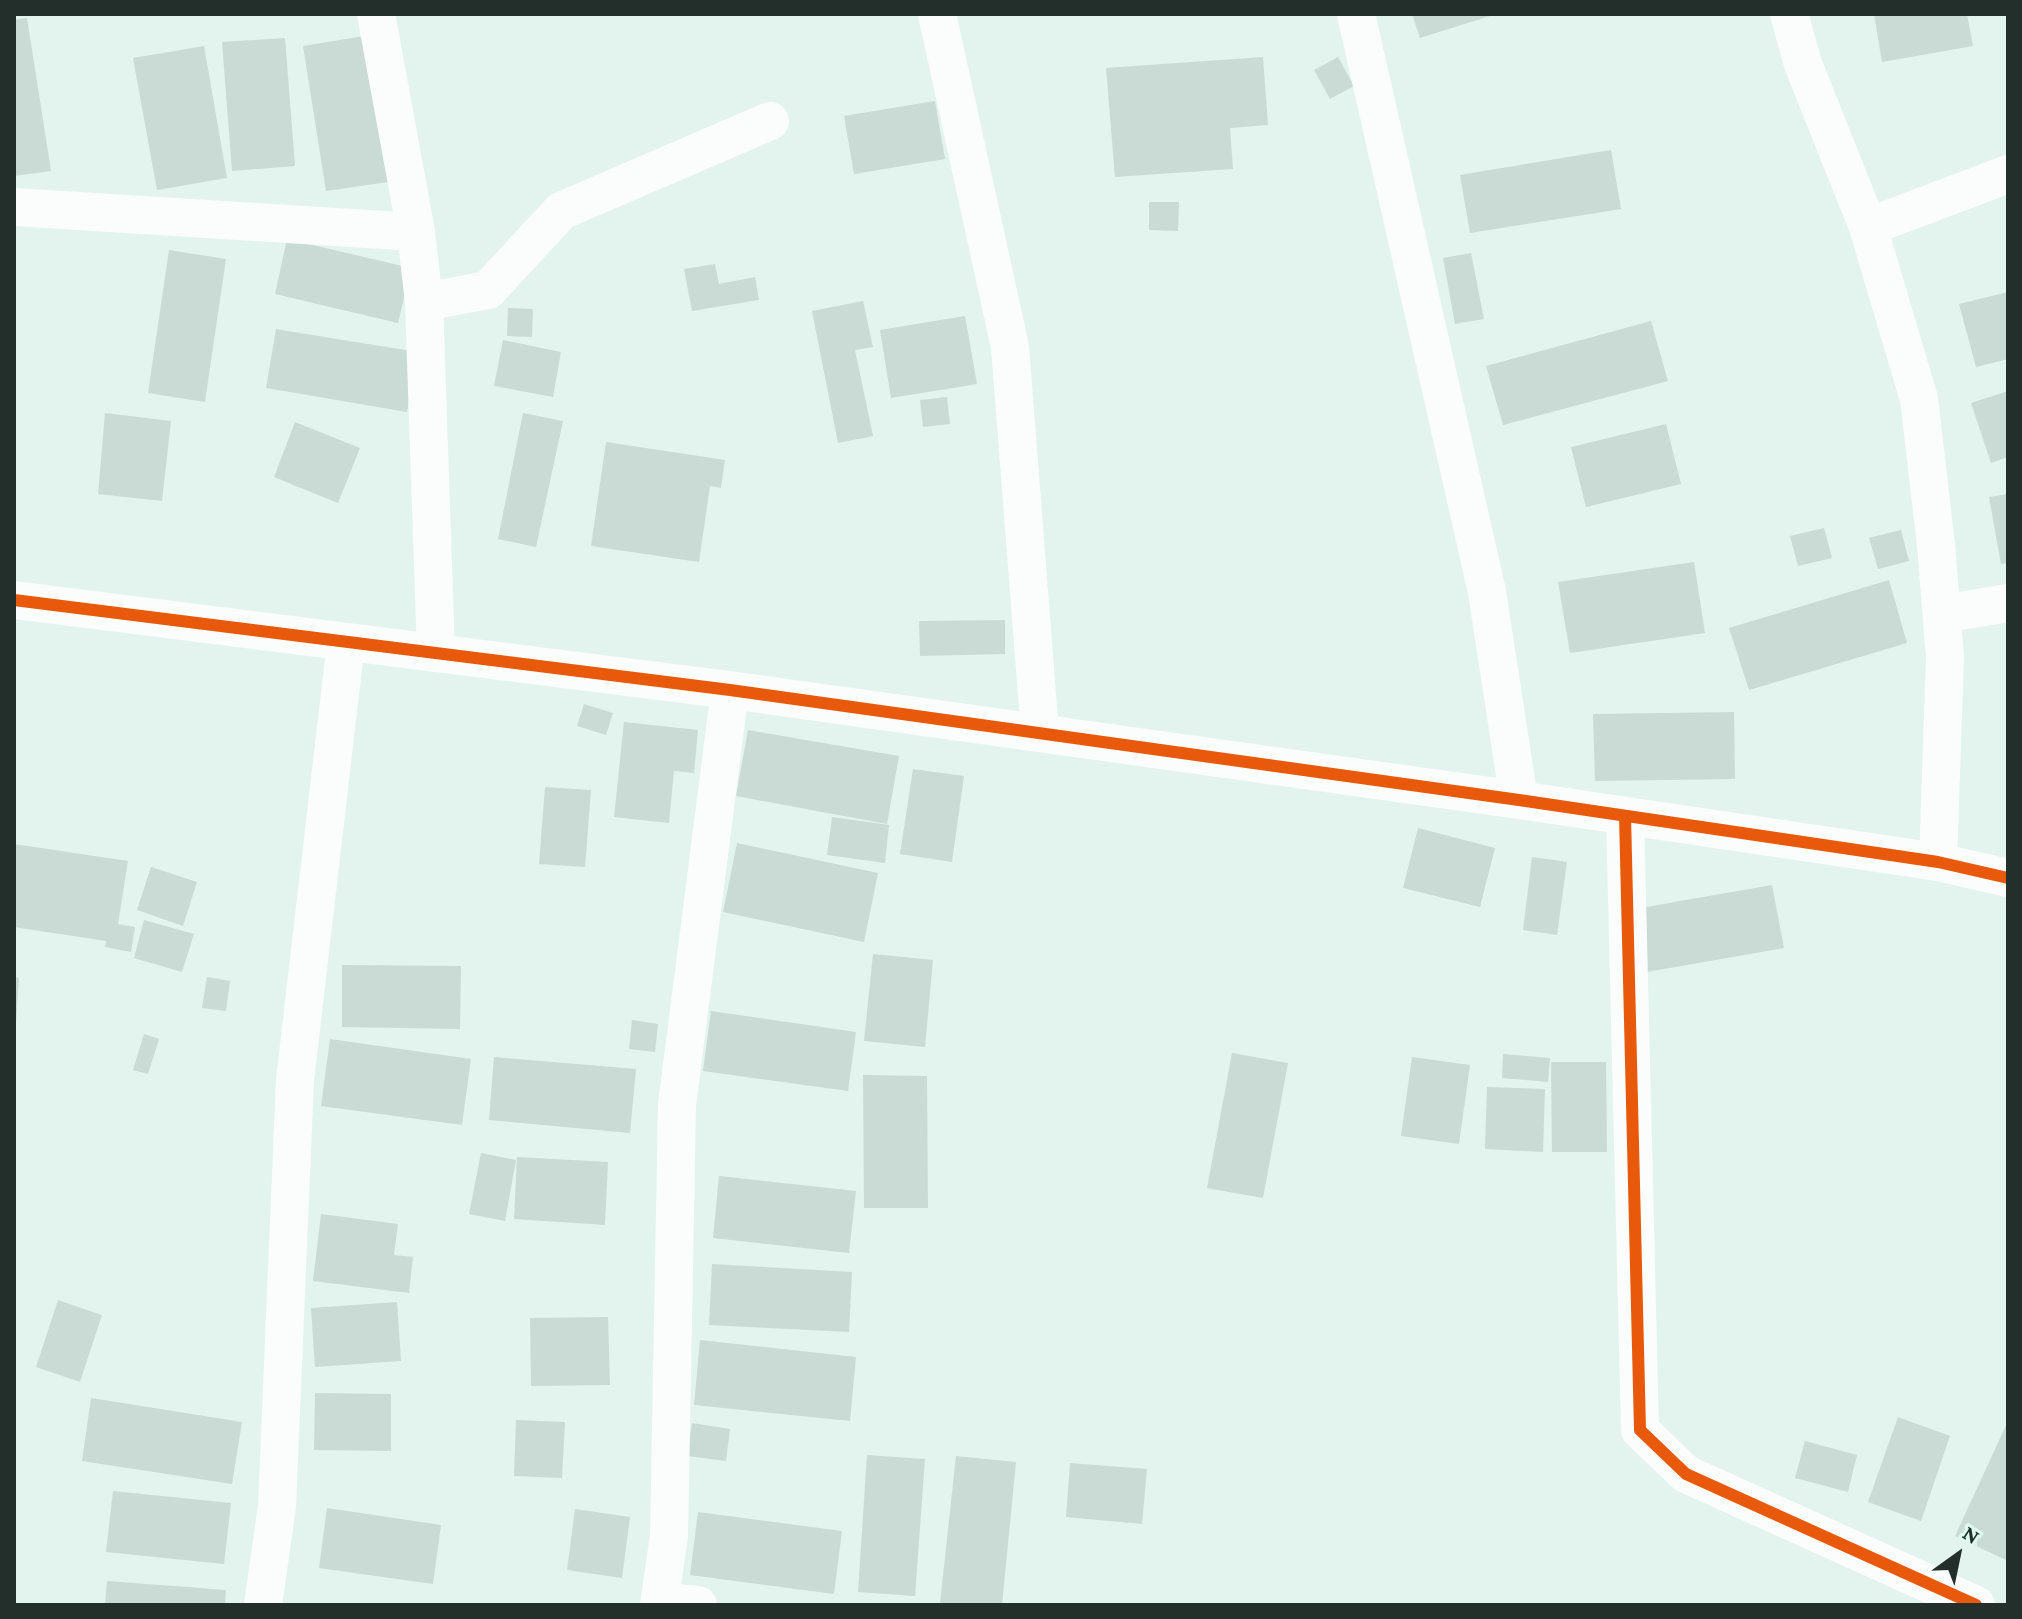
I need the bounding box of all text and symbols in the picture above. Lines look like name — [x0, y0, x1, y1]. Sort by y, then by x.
north arrow — [1918, 1515, 1998, 1595]
text: N — [1958, 1520, 1984, 1549]

